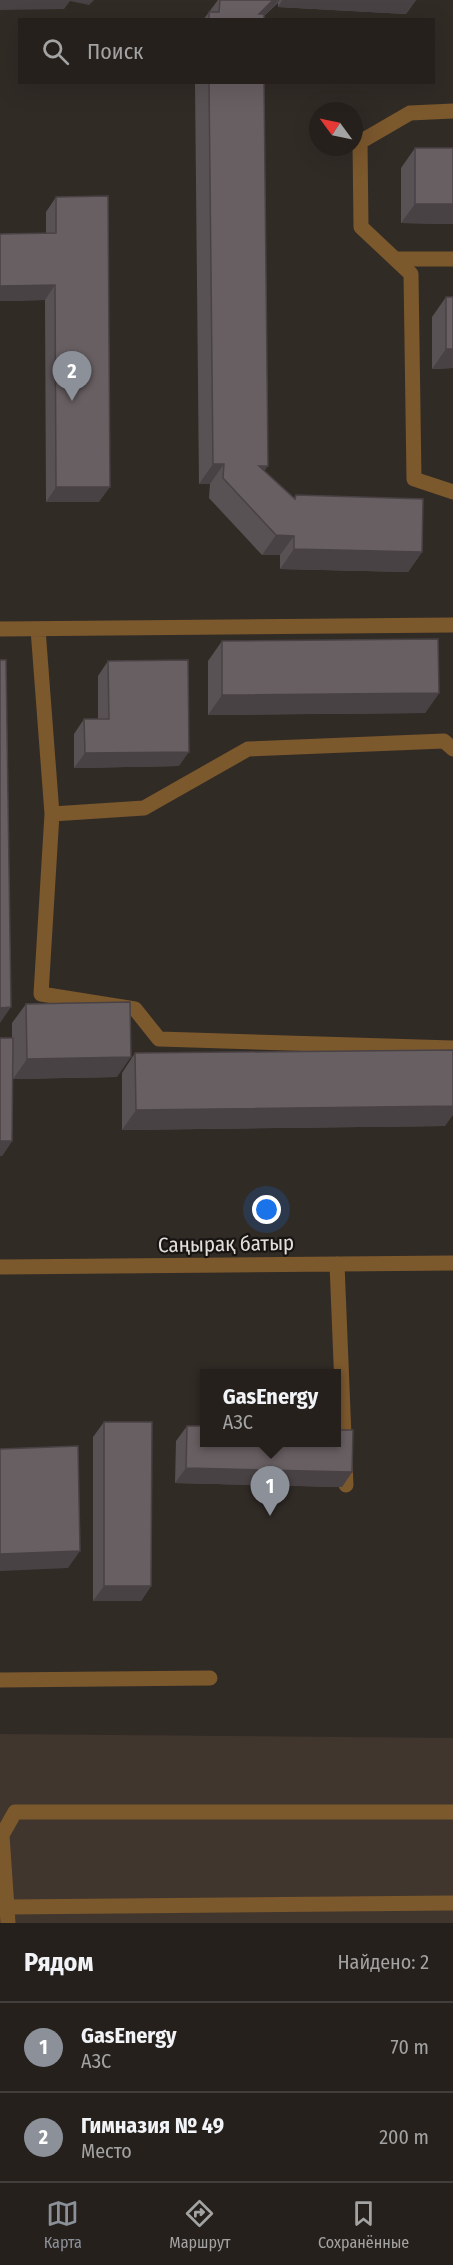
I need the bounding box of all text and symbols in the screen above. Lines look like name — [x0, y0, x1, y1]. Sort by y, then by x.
search box — [18, 18, 435, 84]
icon: search — [39, 35, 72, 68]
text: Поиск — [87, 38, 143, 65]
north arrow — [309, 102, 363, 156]
pin: 2 — [52, 352, 92, 401]
your location — [252, 1195, 281, 1224]
street label: Саңырақ батыр — [158, 1230, 294, 1258]
popup — [200, 1369, 341, 1447]
text: GasEnergy — [223, 1383, 318, 1410]
text: АЗС — [223, 1410, 253, 1434]
pin: 1 — [250, 1466, 290, 1516]
text: Рядом — [24, 1947, 93, 1978]
text: Найдено: 2 — [337, 1950, 429, 1974]
text: GasEnergy — [81, 2022, 177, 2049]
text: 1 — [39, 2035, 48, 2059]
text: 70 m — [391, 2035, 429, 2059]
text: АЗС — [81, 2049, 111, 2073]
text: Гимназия № 49 — [81, 2112, 224, 2139]
text: 2 — [39, 2125, 48, 2149]
text: 200 m — [379, 2125, 429, 2149]
text: Место — [81, 2139, 132, 2163]
tab: Карта — [44, 2197, 82, 2252]
tab: Маршрут — [169, 2197, 231, 2252]
tab: Сохранённые — [318, 2197, 409, 2252]

